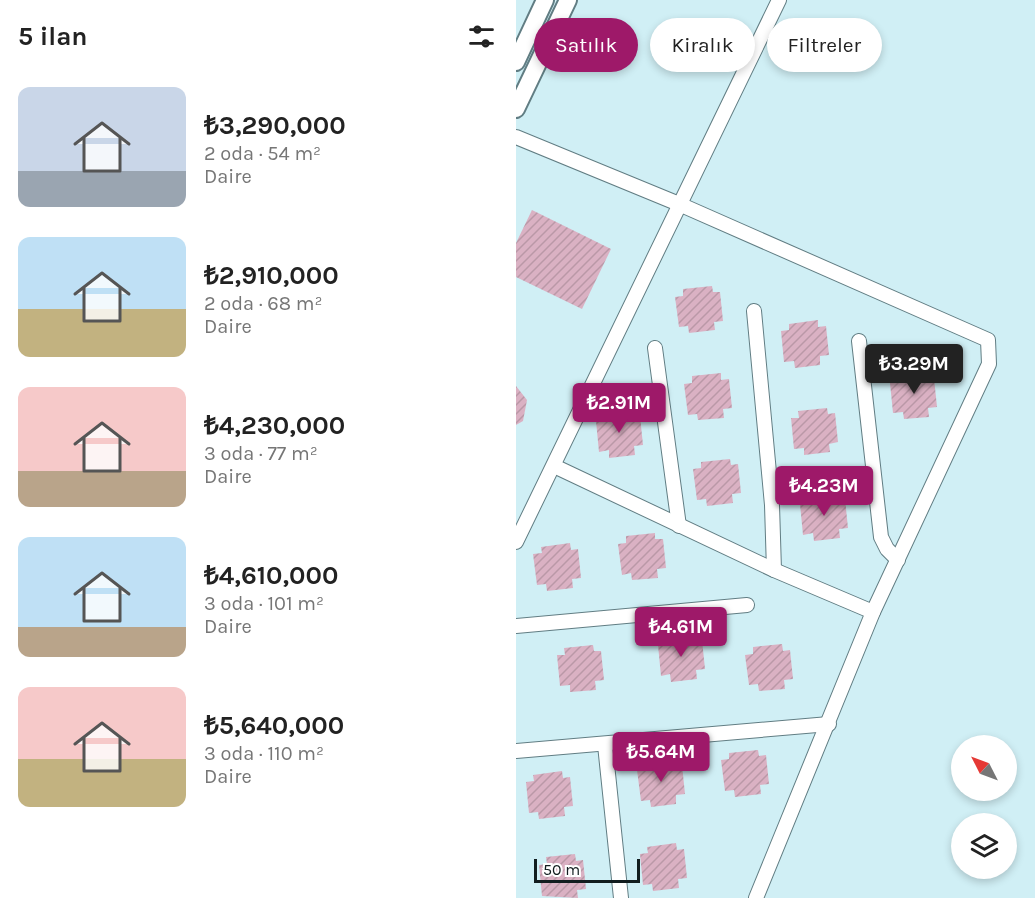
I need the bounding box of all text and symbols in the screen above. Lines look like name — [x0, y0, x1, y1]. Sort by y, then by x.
chip: Satılık — [534, 18, 638, 72]
chip: Kiralık — [650, 18, 755, 72]
chip: Filtreler — [767, 18, 882, 72]
icon: filters — [465, 20, 498, 53]
text: 5 ilan — [18, 21, 88, 52]
text: ₺3,290,000 — [204, 110, 346, 141]
icon: home — [66, 111, 138, 183]
text: 2 oda · 54 m² — [204, 142, 321, 165]
text: Daire — [204, 165, 252, 188]
text: ₺2,910,000 — [204, 260, 339, 291]
icon: home — [66, 261, 138, 333]
text: 2 oda · 68 m² — [204, 292, 322, 315]
text: Daire — [204, 315, 252, 338]
pin: ₺3.29M — [865, 344, 963, 395]
text: ₺3.29M — [879, 352, 949, 375]
pin: ₺2.91M — [570, 383, 668, 434]
text: ₺2.91M — [587, 391, 651, 414]
text: ₺4,230,000 — [204, 410, 345, 441]
icon: home — [66, 411, 138, 483]
text: 3 oda · 77 m² — [204, 442, 318, 465]
text: Daire — [204, 465, 252, 488]
pin: ₺4.23M — [775, 466, 873, 517]
text: ₺4.23M — [789, 474, 859, 497]
text: ₺4,610,000 — [204, 560, 338, 591]
icon: home — [66, 561, 138, 633]
text: 3 oda · 101 m² — [204, 592, 324, 615]
pin: ₺4.61M — [632, 607, 730, 658]
text: Daire — [204, 615, 252, 638]
text: ₺4.61M — [649, 615, 713, 638]
text: ₺5,640,000 — [204, 710, 344, 741]
icon: home — [66, 711, 138, 783]
pin: ₺5.64M — [612, 732, 710, 783]
north arrow — [951, 735, 1017, 801]
map controls — [951, 735, 1017, 879]
text: ₺5.64M — [627, 740, 695, 763]
text: 3 oda · 110 m² — [204, 742, 324, 765]
text: Daire — [204, 765, 252, 788]
button: layers — [951, 813, 1017, 879]
scale bar — [534, 856, 640, 884]
text: 50 m — [543, 860, 580, 879]

